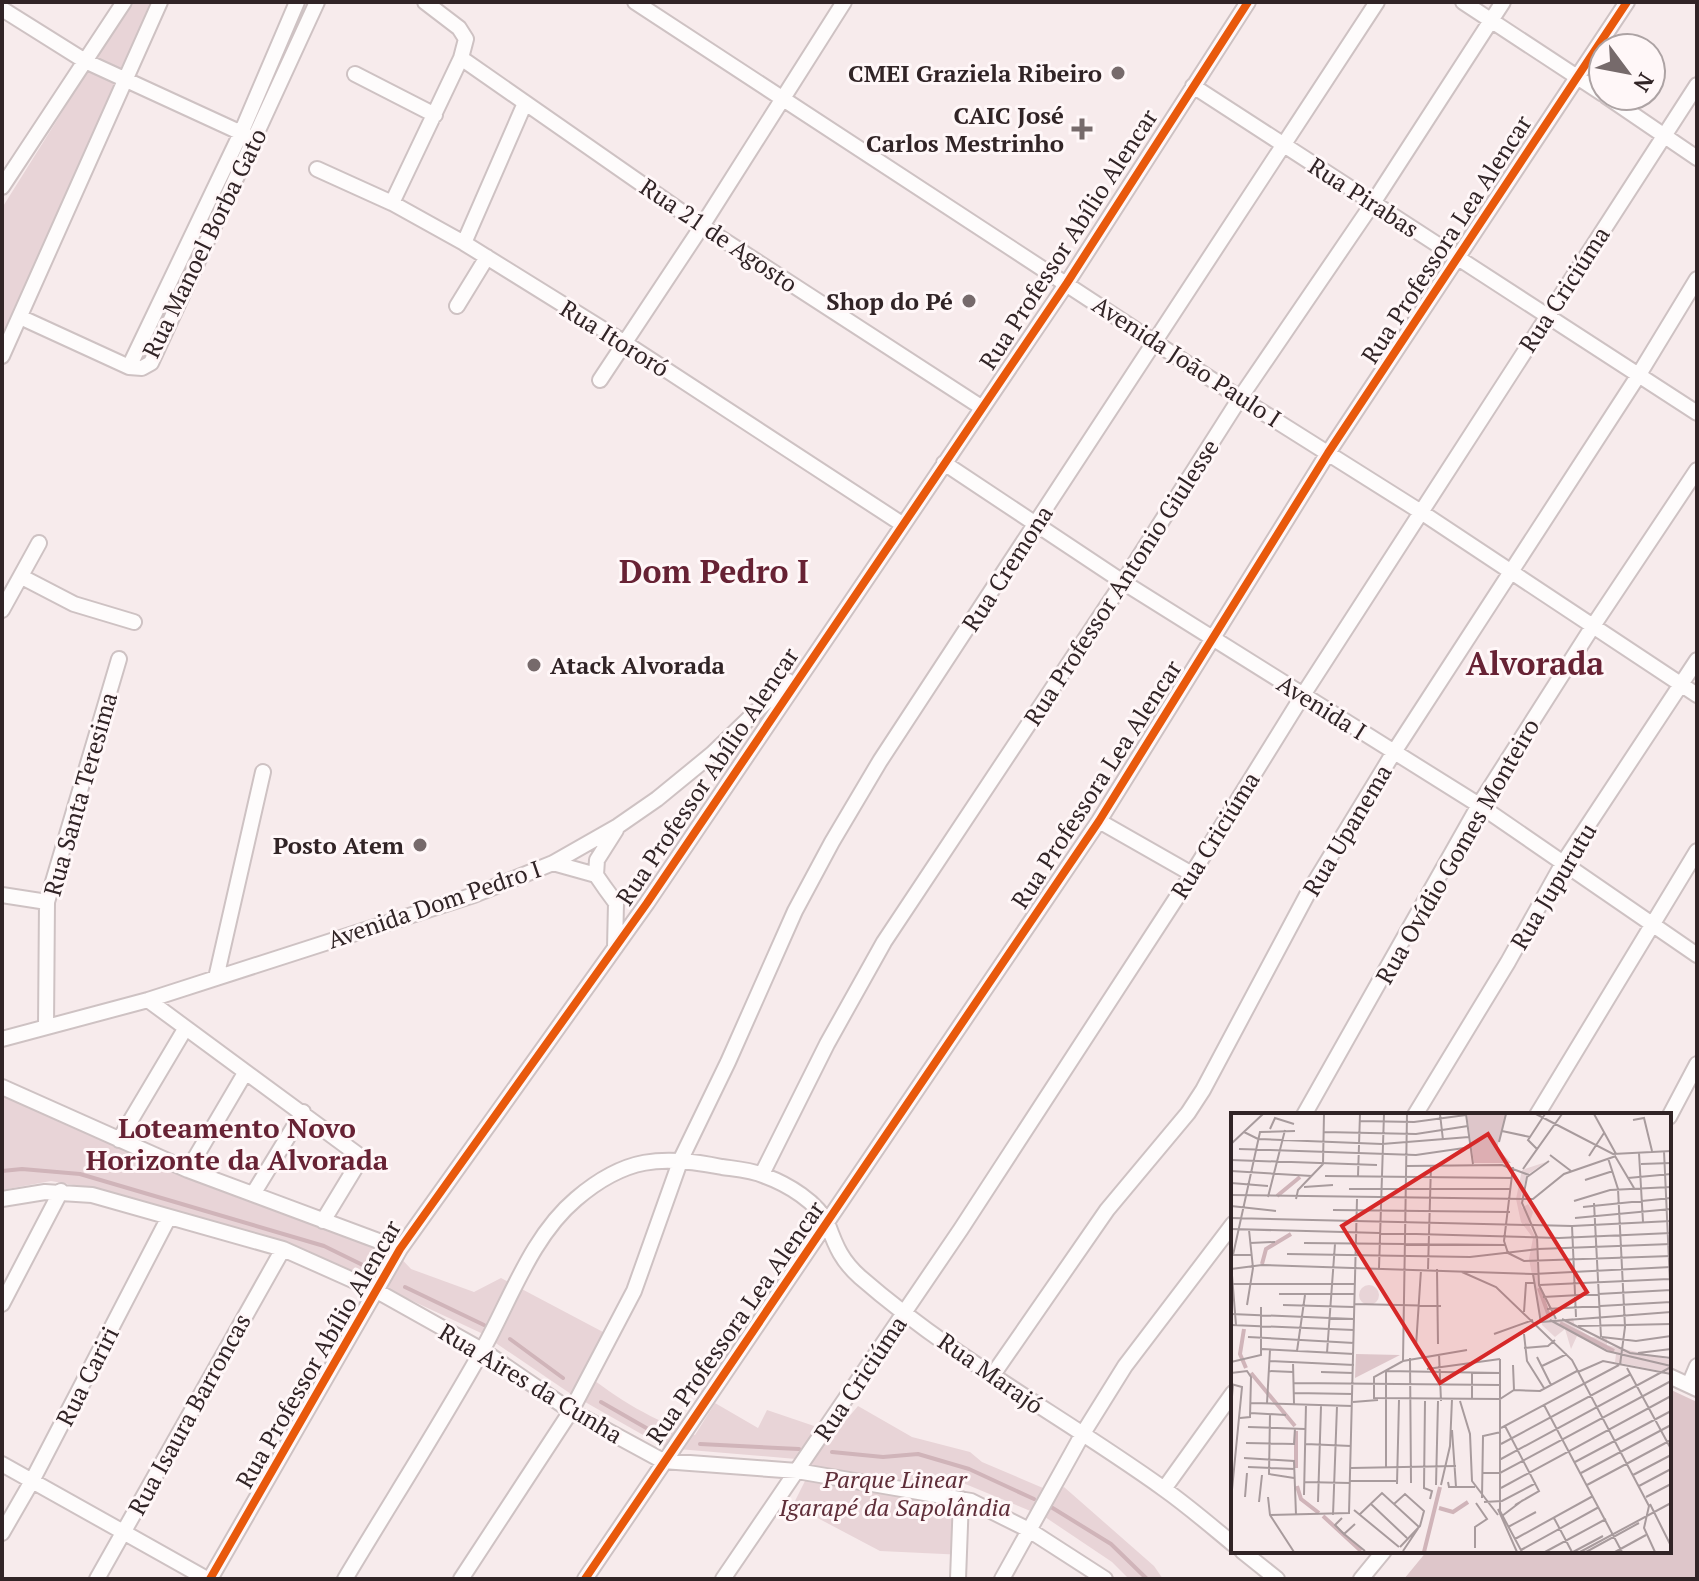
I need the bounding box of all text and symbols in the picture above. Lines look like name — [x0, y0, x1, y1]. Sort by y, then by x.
north arrow — [1587, 32, 1667, 112]
place label: CMEI Graziela Ribeiro — [848, 57, 1102, 89]
marker: CMEI Graziela Ribeiro — [1109, 64, 1127, 82]
text: N — [1628, 68, 1661, 98]
place label: CAIC José Carlos Mestrinho — [866, 99, 1064, 159]
street label: Rua Professor Abílio Alencar — [972, 102, 1165, 375]
street label: Rua Professora Lea Alencar — [1354, 108, 1539, 369]
marker: CAIC José Carlos Mestrinho — [1071, 118, 1093, 140]
street label: Rua Manoel Borba Gato — [134, 123, 274, 363]
street label: Rua Pirabas — [1303, 149, 1425, 245]
street label: Rua 21 de Agosto — [634, 171, 804, 299]
street label: Rua Criciúma — [1511, 220, 1617, 358]
place label: Shop do Pé — [826, 285, 953, 317]
street label: Avenida João Paulo I — [1087, 288, 1287, 434]
street label: Rua Itororó — [555, 292, 675, 384]
marker: Shop do Pé — [960, 292, 978, 310]
street label: Rua Professor Antonio Giulesse — [1016, 433, 1226, 731]
street label: Rua Cremona — [954, 499, 1060, 637]
district label: Dom Pedro I — [619, 550, 809, 592]
street label: Rua Professor Abílio Alencar — [609, 640, 806, 911]
district label: Alvorada — [1466, 642, 1604, 684]
place label: Atack Alvorada — [550, 649, 726, 681]
street label: Rua Professora Lea Alencar — [1004, 653, 1189, 914]
marker: Atack Alvorada — [525, 656, 543, 674]
street label: Avenida I — [1271, 667, 1373, 747]
street label: Rua Santa Teresima — [36, 689, 124, 899]
street label: Rua Ovídio Gomes Monteiro — [1368, 712, 1546, 990]
street label: Rua Upanema — [1295, 758, 1399, 902]
street label: Rua Criciúma — [1163, 765, 1267, 905]
street label: Rua Jupurutu — [1503, 817, 1603, 955]
place label: Posto Atem — [273, 829, 404, 861]
marker: Posto Atem — [411, 836, 429, 854]
street label: Avenida Dom Pedro I — [323, 852, 545, 956]
district label: Loteamento Novo Horizonte da Alvorada — [86, 1109, 389, 1178]
inset map — [1231, 1113, 1671, 1553]
street label: Rua Professora Lea Alencar — [639, 1193, 832, 1450]
street label: Rua Professor Abílio Alencar — [228, 1213, 408, 1494]
street label: Rua Isaura Barroncas — [120, 1308, 258, 1520]
street label: Rua Criciúma — [806, 1309, 914, 1447]
street label: Rua Aires da Cunha — [433, 1316, 629, 1450]
street label: Rua Cariri — [48, 1321, 126, 1431]
street label: Rua Marajó — [932, 1325, 1050, 1421]
park label: Parque Linear Igarapé da Sapolândia — [778, 1463, 1011, 1523]

